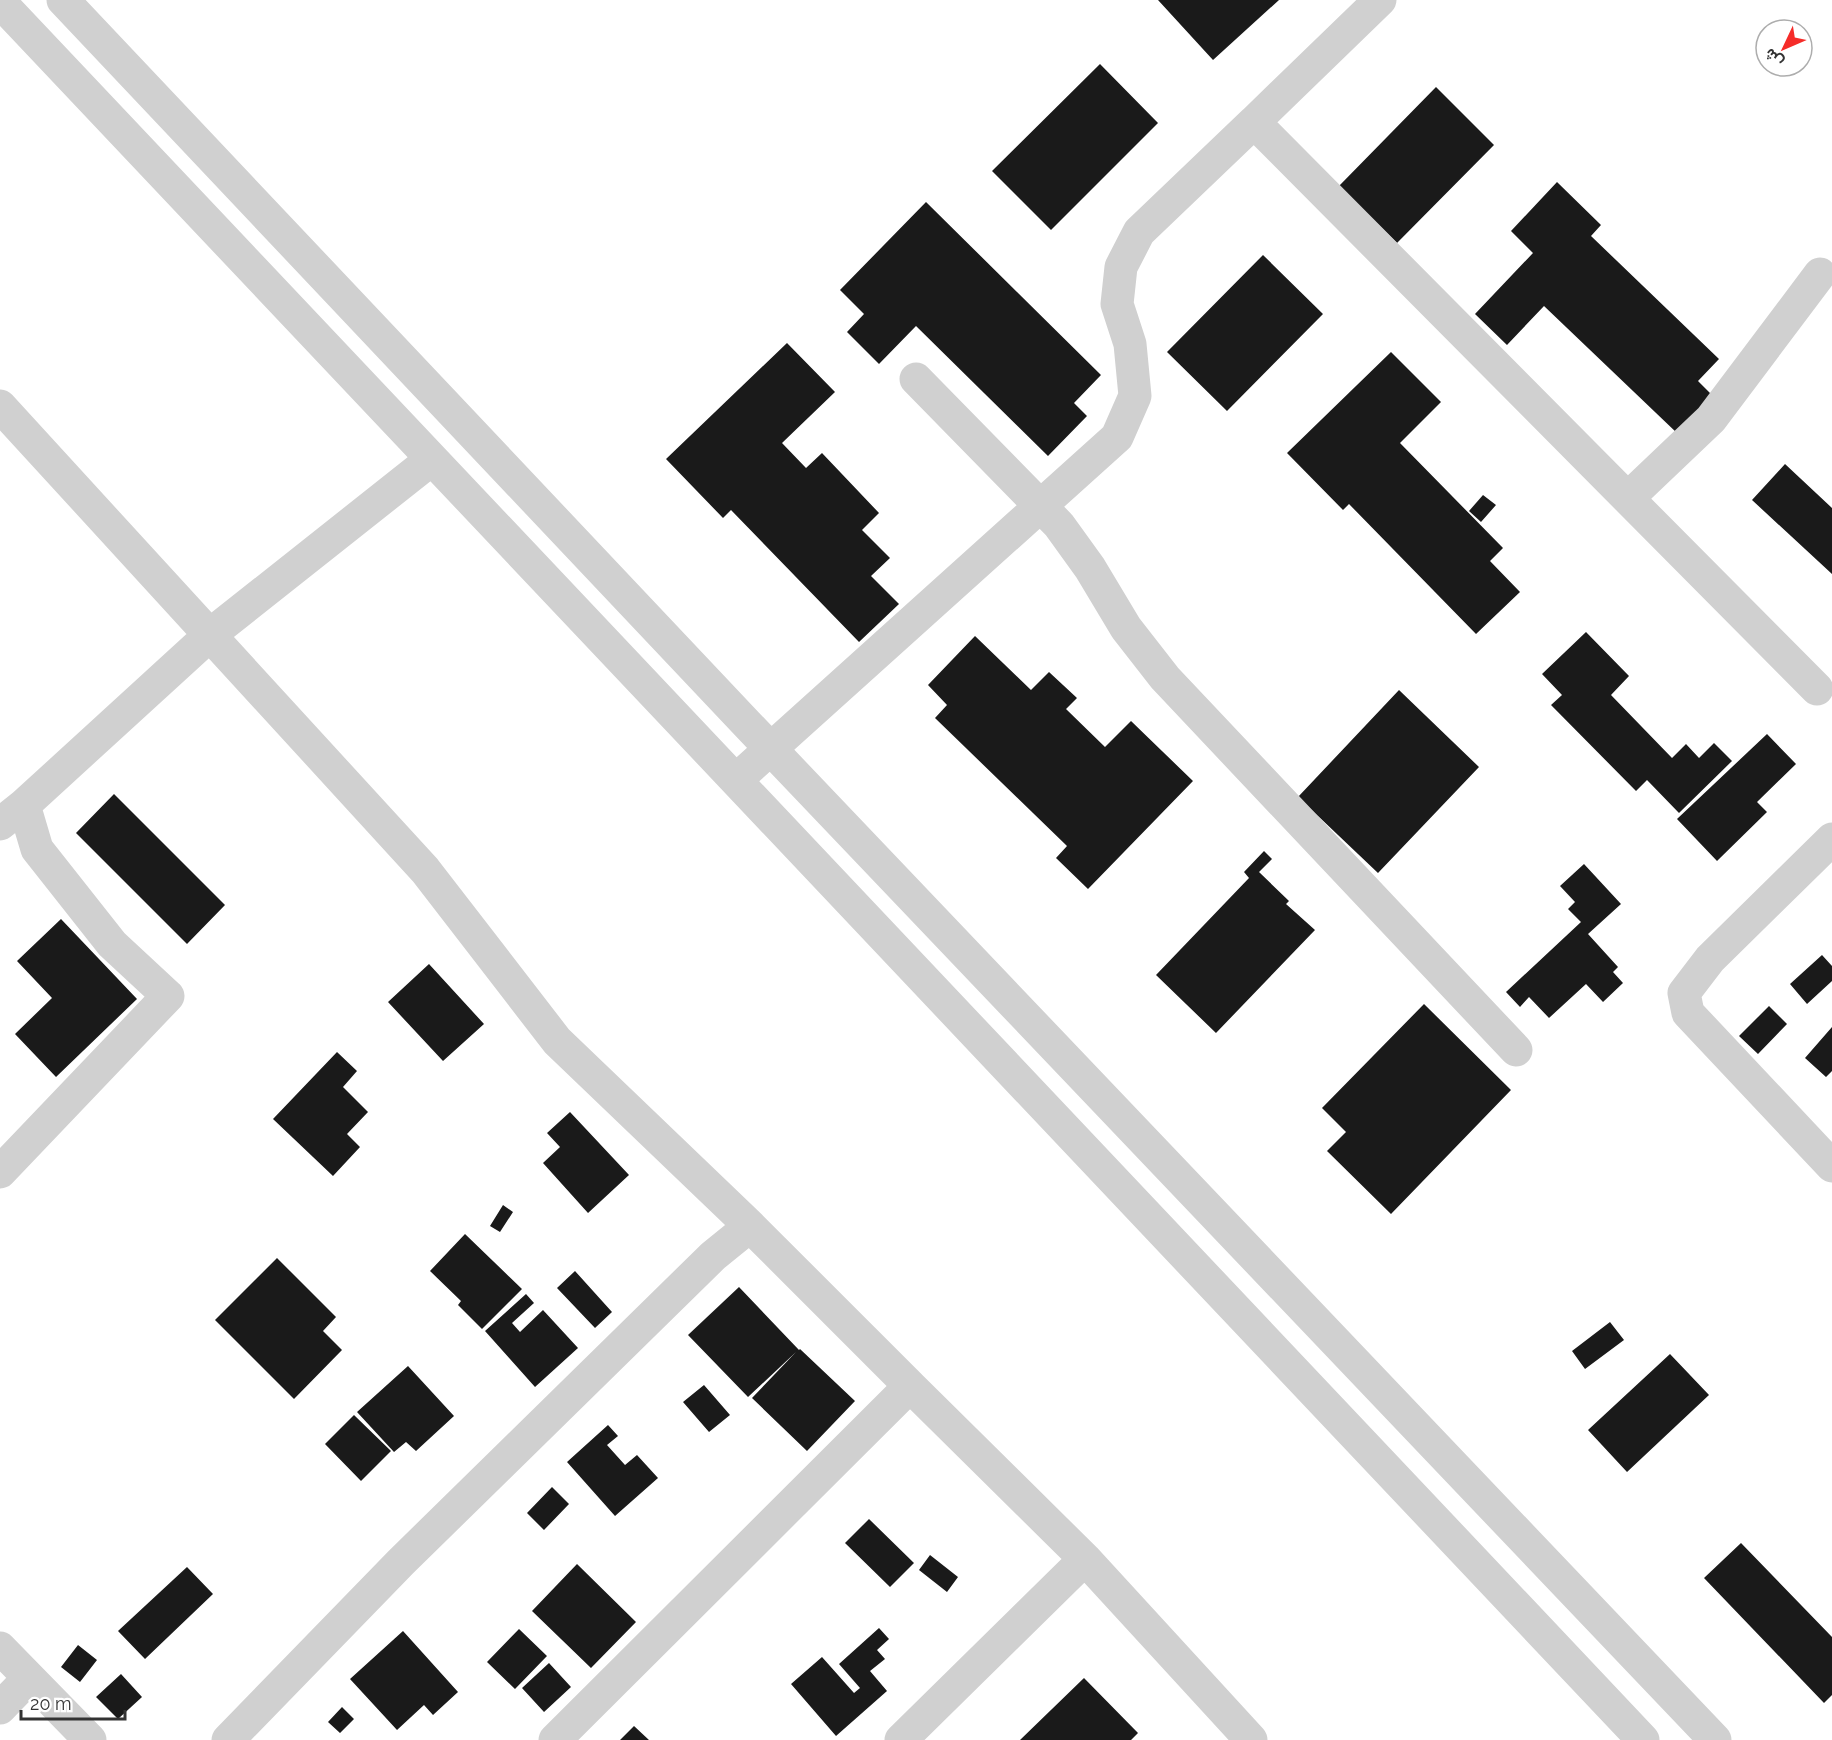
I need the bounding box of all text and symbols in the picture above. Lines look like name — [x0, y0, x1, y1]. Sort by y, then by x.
north arrow — [1754, 18, 1814, 78]
text: ش — [1760, 45, 1787, 72]
scale bar — [21, 1683, 124, 1721]
text: 20 m — [30, 1693, 72, 1714]

